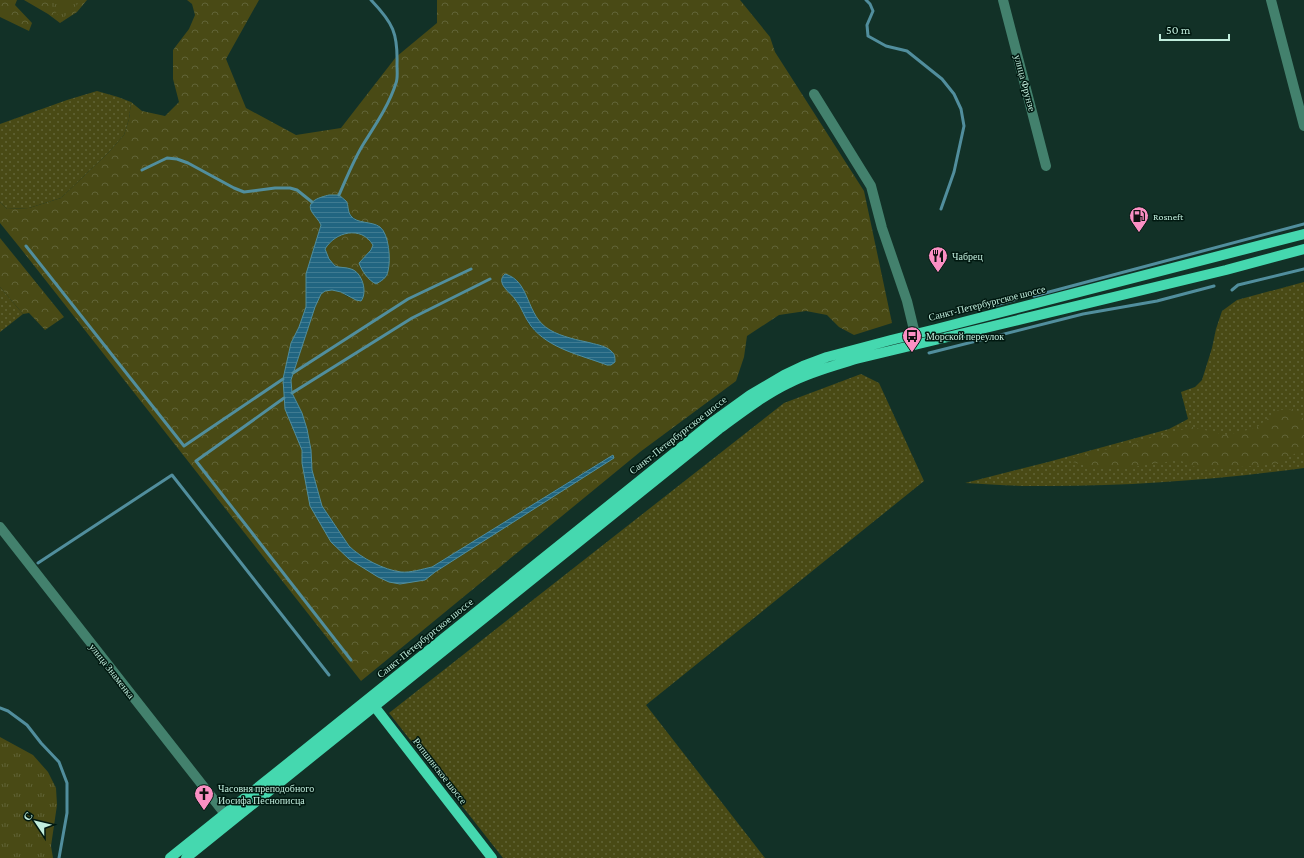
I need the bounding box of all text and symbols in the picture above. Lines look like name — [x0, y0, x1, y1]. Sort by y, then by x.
scale bar — [1160, 16, 1229, 42]
text: 50 m — [1166, 23, 1191, 37]
street label: улица Фрунзе — [1012, 54, 1038, 113]
fuel station icon: Rosneft — [1128, 205, 1150, 233]
place label: Rosneft — [1153, 211, 1184, 222]
restaurant icon: Чабрец — [927, 245, 949, 273]
place label: Чабрец — [952, 251, 983, 262]
street label: Санкт-Петербургское шоссе — [927, 283, 1047, 323]
bus stop icon: Морской переулок — [901, 325, 923, 353]
place label: Морской переулок — [926, 331, 1004, 342]
street label: Санкт-Петербургское шоссе — [627, 393, 729, 476]
street label: Санкт-Петербургское шоссе — [375, 596, 476, 680]
street label: улица Знаменка — [87, 641, 137, 701]
street label: Ропшинское шоссе — [411, 736, 470, 807]
church icon: Часовня преподобного Иосифа Песнописца — [193, 783, 215, 811]
place label: Часовня преподобного Иосифа Песнописца — [218, 783, 314, 806]
north arrow — [16, 802, 56, 842]
text: С — [21, 810, 35, 823]

